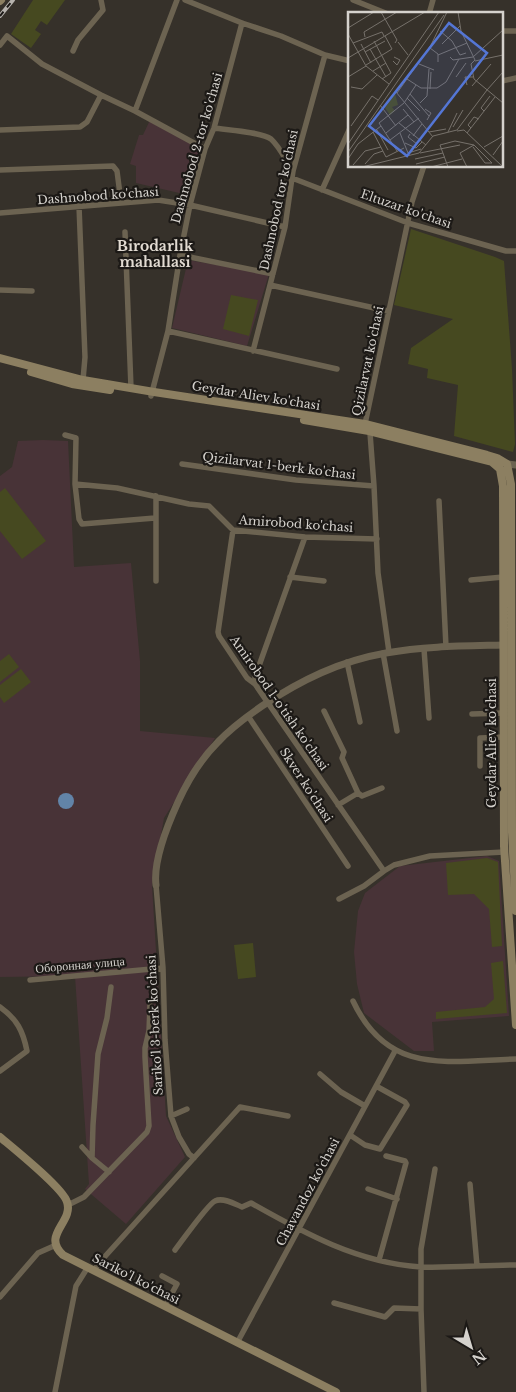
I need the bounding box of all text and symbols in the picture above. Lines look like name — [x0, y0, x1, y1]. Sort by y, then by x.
inset map — [348, 12, 504, 168]
street label: Dashnobod 2-tor ko'chasi — [168, 71, 225, 225]
street label: Dashnobod tor ko'chasi — [256, 128, 301, 272]
street label: Dashnobod ko'chasi — [37, 184, 159, 207]
street label: Eltuzar ko'chasi — [359, 186, 454, 231]
district label: Birodarlik mahallasi — [117, 237, 194, 271]
street label: Qizilarvat ko'chasi — [349, 305, 386, 417]
street label: Geydar Aliev ko'chasi — [191, 378, 321, 413]
street label: Qizilarvat 1-berk ko'chasi — [202, 449, 356, 482]
street label: Amirobod ko'chasi — [237, 512, 354, 535]
street label: Amirobod 1-o'tish ko'chasi — [226, 631, 332, 773]
street label: Geydar Aliev ko'chasi — [484, 678, 499, 808]
street label: Skver ko'chasi — [277, 745, 336, 825]
street label: Оборонная улица — [35, 953, 126, 976]
street label: Sariko'l 3-berk ko'chasi — [143, 954, 166, 1096]
street label: Chavandoz ko'chasi — [273, 1135, 342, 1248]
street label: Sariko'l ko'chasi — [90, 1250, 183, 1307]
north arrow — [446, 1322, 496, 1372]
text: N — [468, 1346, 490, 1368]

